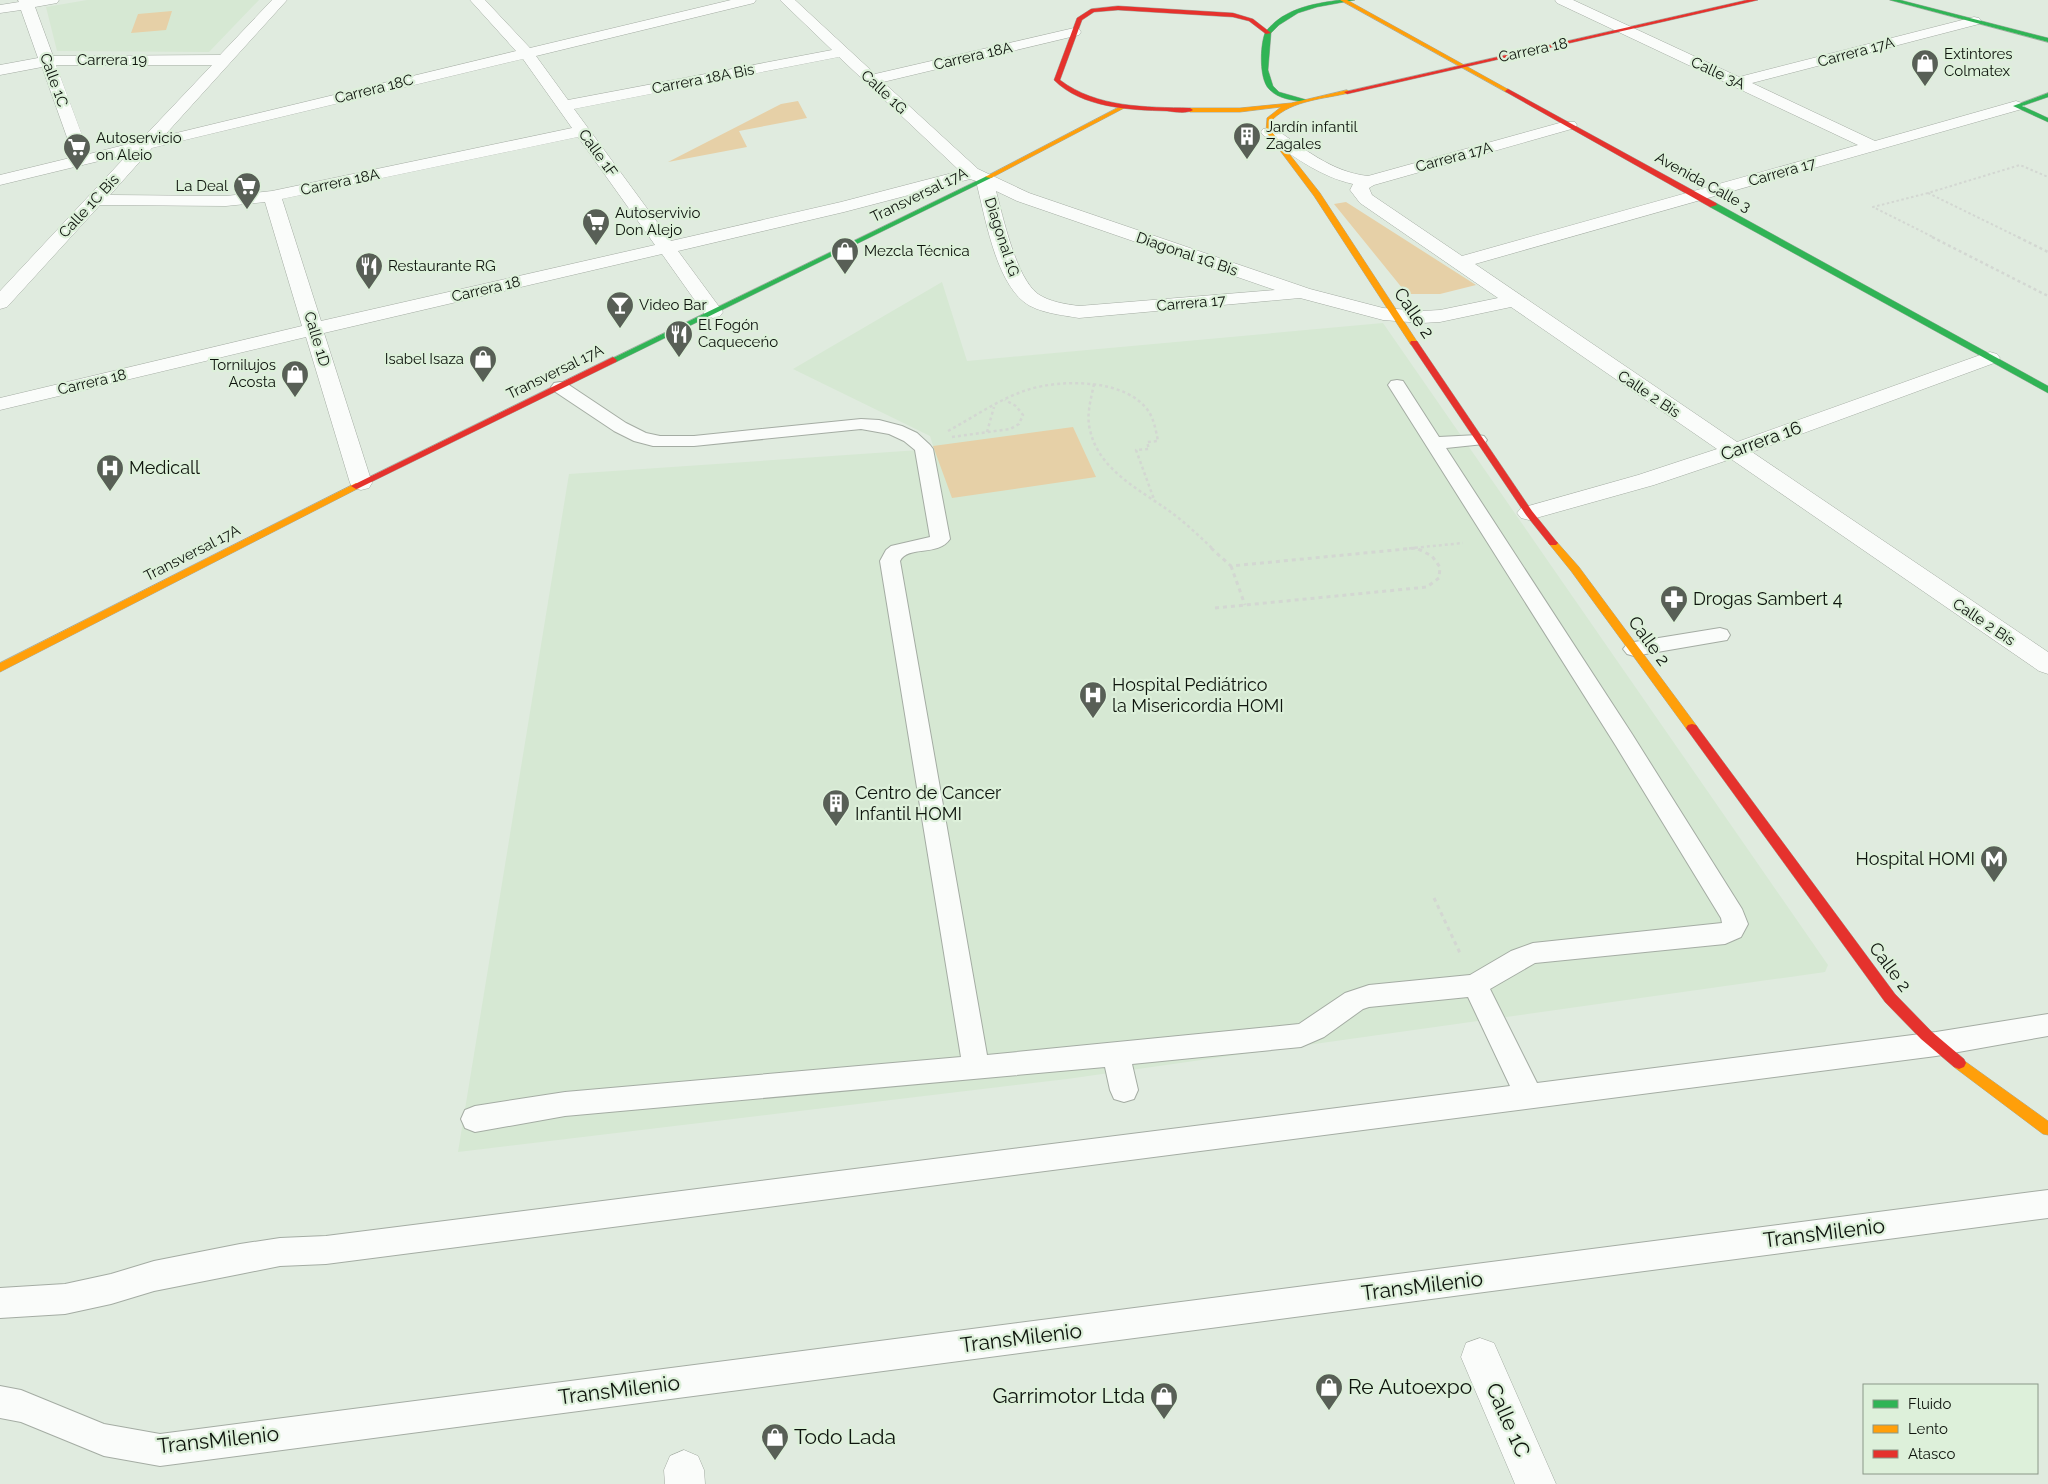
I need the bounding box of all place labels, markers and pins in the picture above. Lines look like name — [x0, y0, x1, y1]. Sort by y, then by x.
place label: Extintores Colmatex — [1944, 45, 2013, 80]
shop icon: Extintores Colmatex — [1910, 48, 1940, 87]
place label: Jardín infantil Zagales — [1266, 118, 1358, 153]
building icon: Jardín infantil Zagales — [1232, 121, 1262, 160]
place label: Autoservicio on Aleio — [96, 129, 182, 164]
supermarket icon: Autoservicio on Aleio — [62, 132, 92, 171]
supermarket icon: La Deal — [232, 171, 262, 210]
place label: La Deal — [175, 177, 229, 195]
place label: Autoservivio Don Alejo — [615, 204, 701, 239]
supermarket icon: Autoservivio Don Alejo — [581, 207, 611, 246]
shop icon: Mezcla Técnica — [830, 236, 860, 275]
place label: Mezcla Técnica — [864, 242, 970, 260]
restaurant icon: Restaurante RG — [354, 251, 384, 290]
place label: Restaurante RG — [388, 257, 496, 275]
bar icon: Video Bar — [605, 290, 635, 329]
place label: Video Bar — [639, 296, 708, 314]
place label: El Fogón Caqueceńo — [698, 316, 778, 351]
restaurant icon: El Fogón Caqueceńo — [664, 319, 694, 358]
shop icon: Isabel Isaza — [468, 344, 498, 383]
place label: Isabel Isaza — [385, 350, 464, 368]
place label: Tornilujos Acosta — [210, 356, 276, 391]
shop icon: Tornilujos Acosta — [280, 359, 310, 398]
hospital icon: Medicall — [95, 453, 125, 492]
place label: Medicall — [129, 457, 200, 478]
pharmacy icon: Drogas Sambert 4 — [1659, 584, 1689, 623]
place label: Drogas Sambert 4 — [1693, 588, 1843, 609]
place label: Hospital Pediátrico la Misericordia HOMI — [1112, 674, 1284, 716]
hospital icon: Hospital Pediátrico la Misericordia HOMI — [1078, 680, 1108, 719]
place label: Centro de Cancer Infantil HOMI — [855, 782, 1002, 824]
building icon: Centro de Cancer Infantil HOMI — [821, 788, 851, 827]
metro station icon: Hospital HOMI — [1979, 844, 2009, 883]
place label: Hospital HOMI — [1856, 848, 1975, 869]
shop icon: Re Autoexpo — [1314, 1372, 1344, 1411]
place label: Re Autoexpo — [1348, 1374, 1472, 1399]
shop icon: Garrimotor Ltda — [1149, 1381, 1179, 1420]
place label: Garrimotor Ltda — [993, 1383, 1145, 1408]
shop icon: Todo Lada — [760, 1422, 790, 1461]
place label: Todo Lada — [794, 1424, 896, 1449]

